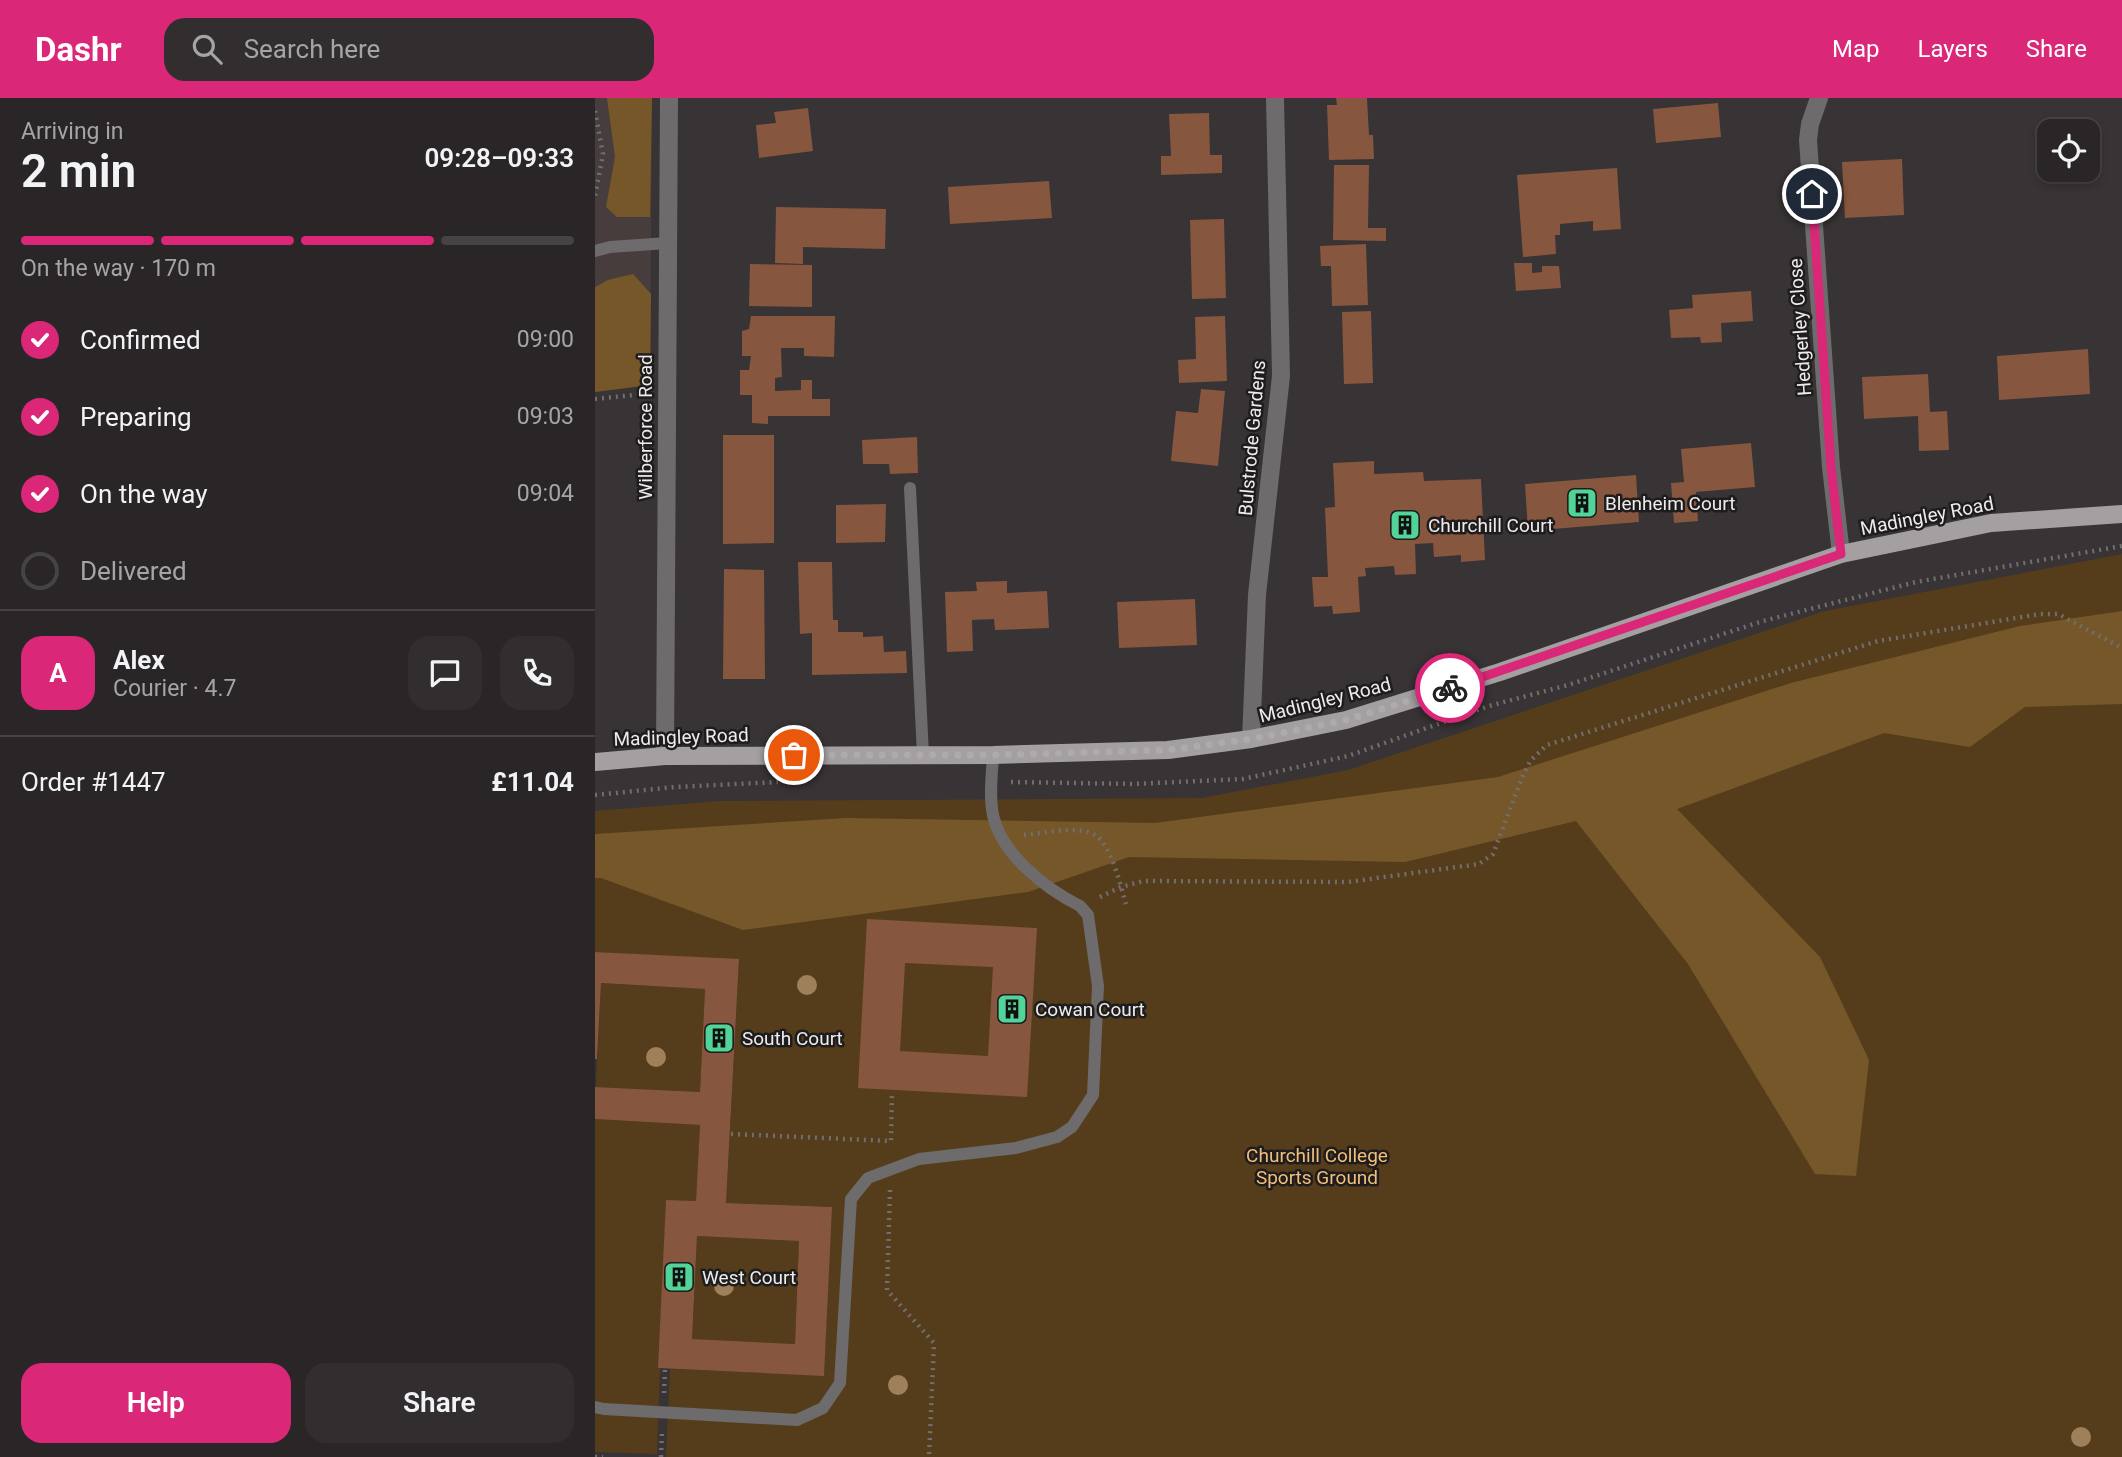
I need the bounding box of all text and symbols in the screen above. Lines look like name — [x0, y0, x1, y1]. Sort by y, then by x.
search box — [164, 18, 654, 81]
text: Dashr — [35, 30, 122, 69]
icon: search — [188, 30, 226, 68]
text: Search here — [244, 34, 380, 64]
text: Map — [1832, 35, 1880, 63]
text: Layers — [1918, 35, 1988, 63]
text: Share — [2026, 35, 2087, 63]
text: Arriving in — [21, 118, 124, 145]
map controls — [2037, 119, 2100, 182]
button: locate — [2037, 119, 2100, 182]
text: 09:28–09:33 — [424, 143, 574, 173]
text: 2 min — [21, 144, 136, 198]
pin — [1782, 164, 1842, 224]
icon: home — [1793, 175, 1831, 213]
text: On the way · 170 m — [21, 255, 216, 282]
street label: Hedgerley Close — [1784, 258, 1816, 396]
icon: check — [21, 321, 59, 359]
text: Confirmed — [80, 325, 201, 355]
text: 09:00 — [517, 326, 574, 353]
street label: Wilberforce Road — [634, 354, 657, 500]
street label: Bulstrode Gardens — [1234, 359, 1270, 517]
icon: check — [21, 398, 59, 436]
text: Preparing — [80, 402, 192, 432]
text: 09:03 — [517, 403, 574, 430]
icon: check — [21, 475, 59, 513]
text: On the way — [80, 479, 208, 509]
text: 09:04 — [517, 480, 574, 507]
building icon: Blenheim Court — [1565, 486, 1599, 520]
place label: Blenheim Court — [1605, 492, 1735, 515]
street label: Madingley Road — [1858, 492, 1996, 540]
building icon: Churchill Court — [1388, 508, 1422, 542]
place label: Churchill Court — [1428, 514, 1553, 537]
text: Delivered — [80, 556, 187, 586]
button: chat — [408, 636, 482, 710]
button: phone — [500, 636, 574, 710]
text: Alex — [113, 645, 165, 675]
courier — [1415, 653, 1485, 723]
text: A — [49, 658, 67, 688]
icon: bike — [1431, 669, 1469, 707]
street label: Madingley Road — [1257, 672, 1393, 728]
text: Courier · 4.7 — [113, 675, 236, 702]
street label: Madingley Road — [613, 723, 749, 751]
pin — [764, 725, 824, 785]
icon: bag — [775, 736, 813, 774]
text: Order #1447 — [21, 767, 166, 797]
text: £11.04 — [491, 767, 574, 797]
building icon: Cowan Court — [995, 992, 1029, 1026]
place label: Cowan Court — [1035, 998, 1145, 1021]
building icon: South Court — [702, 1021, 736, 1055]
place label: South Court — [742, 1027, 843, 1050]
park label: Churchill College Sports Ground — [1246, 1144, 1388, 1189]
building icon: West Court — [662, 1260, 696, 1294]
place label: West Court — [702, 1266, 796, 1289]
button: Help — [21, 1363, 291, 1443]
button: Share — [305, 1363, 574, 1443]

